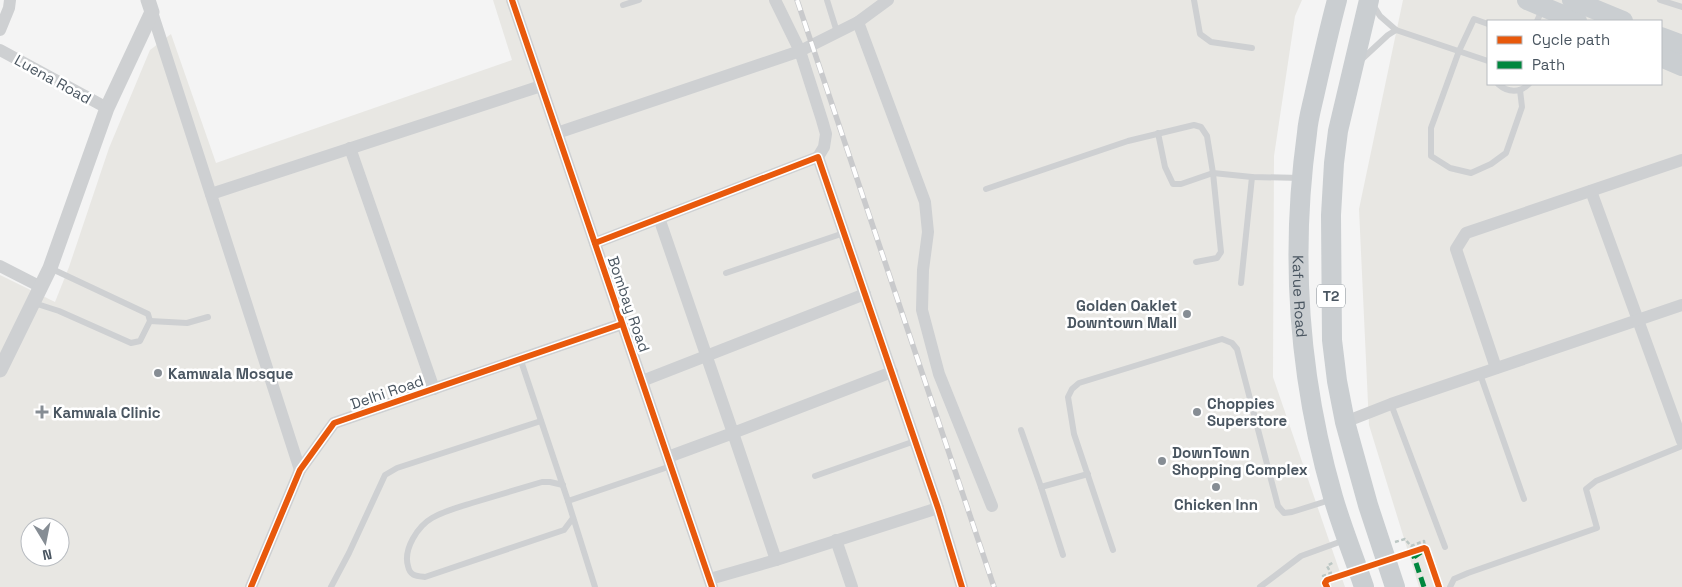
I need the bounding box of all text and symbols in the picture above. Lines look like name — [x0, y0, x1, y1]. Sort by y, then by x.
legend — [1487, 20, 1662, 85]
text: Cycle path — [1532, 30, 1610, 49]
street label: Luena Road — [11, 50, 95, 108]
text: Path — [1532, 55, 1565, 74]
street label: Bombay Road — [604, 254, 654, 354]
street label: Kafue Road — [1289, 255, 1312, 338]
road number: T2 — [1317, 284, 1345, 308]
place label: Golden Oaklet Downtown Mall — [1067, 296, 1177, 332]
marker: Golden Oaklet Downtown Mall — [1181, 308, 1193, 320]
place label: Kamwala Mosque — [168, 364, 294, 383]
marker: Kamwala Mosque — [152, 367, 164, 379]
street label: Delhi Road — [348, 371, 426, 413]
place label: Choppies Superstore — [1207, 394, 1287, 430]
place label: Kamwala Clinic — [53, 403, 161, 422]
marker: Kamwala Clinic — [35, 405, 49, 419]
marker: Choppies Superstore — [1191, 406, 1203, 418]
place label: DownTown Shopping Complex — [1172, 443, 1308, 479]
marker: DownTown Shopping Complex — [1156, 455, 1168, 467]
marker: Chicken Inn — [1210, 481, 1222, 493]
place label: Chicken Inn — [1174, 495, 1258, 514]
north arrow — [20, 517, 70, 567]
text: N — [41, 545, 53, 564]

